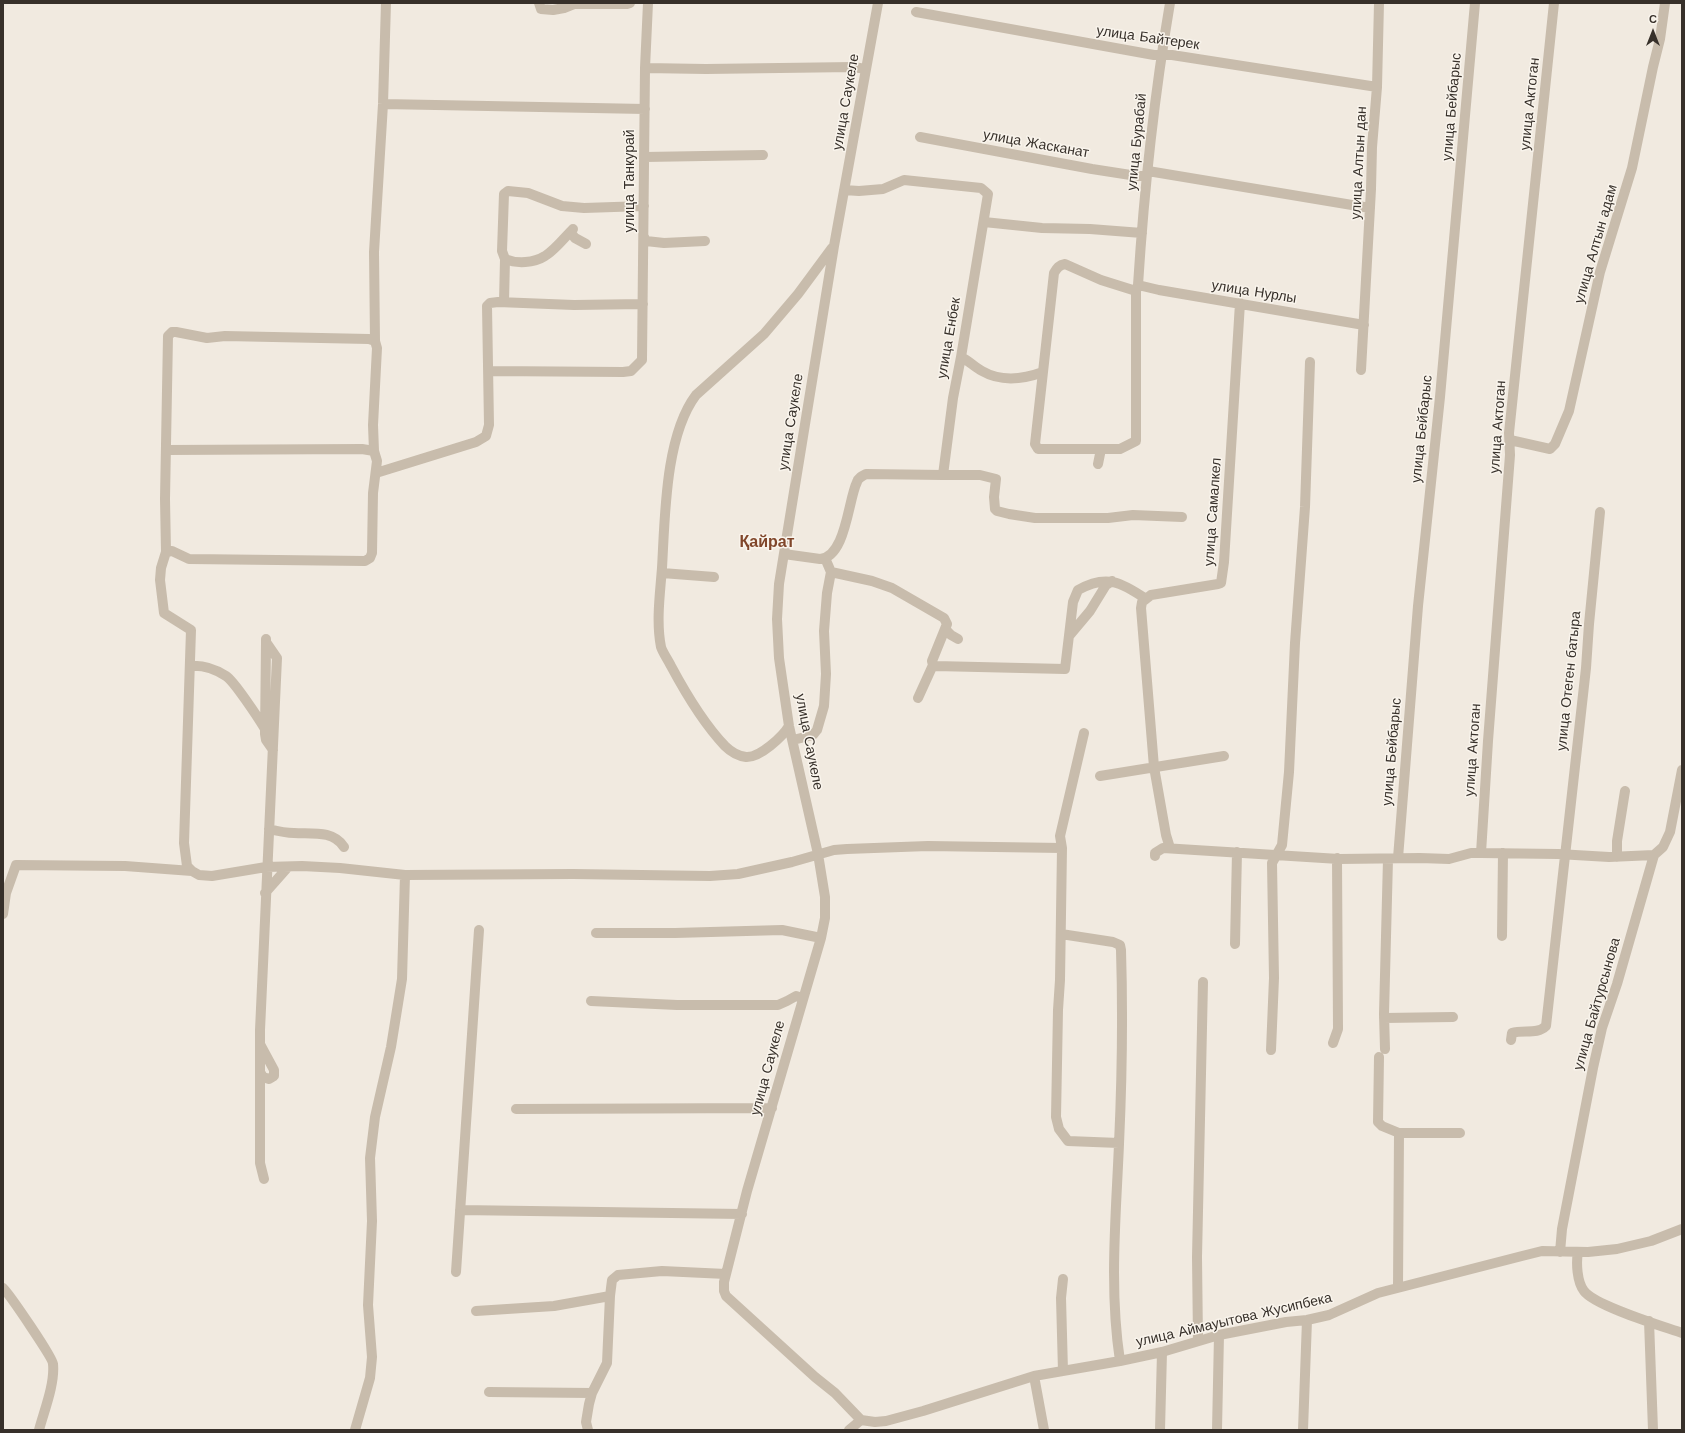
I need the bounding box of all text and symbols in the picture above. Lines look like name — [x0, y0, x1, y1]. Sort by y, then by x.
north arrow — [1633, 12, 1673, 52]
text: С — [1649, 13, 1657, 26]
street label: улица Байтерек — [1095, 22, 1201, 54]
street label: улица Саукеле — [829, 52, 863, 152]
street label: улица Бейбарыс — [1439, 52, 1465, 162]
street label: улица Актоган — [1517, 57, 1543, 151]
street label: улица Бурабай — [1124, 92, 1150, 192]
street label: улица Алтын дан — [1348, 106, 1370, 220]
street label: улица Жасканат — [982, 126, 1090, 162]
street label: улица Танкурай — [622, 129, 638, 233]
street label: улица Алтын адам — [1571, 183, 1621, 305]
street label: улица Нурлы — [1210, 277, 1298, 307]
street label: улица Енбек — [934, 296, 964, 380]
street label: улица Саукеле — [775, 372, 807, 472]
street label: улица Бейбарыс — [1408, 374, 1436, 484]
street label: улица Актоган — [1486, 380, 1510, 474]
street label: улица Самалкел — [1201, 457, 1225, 567]
district label: Қайрат — [739, 532, 795, 552]
street label: улица Отеген батыра — [1553, 610, 1585, 752]
street label: улица Саукеле — [791, 692, 827, 792]
street label: улица Бейбарыс — [1379, 697, 1405, 807]
street label: улица Актоган — [1461, 703, 1485, 797]
street label: улица Байтурсынова — [1570, 936, 1624, 1072]
street label: улица Саукеле — [747, 1019, 789, 1117]
street label: улица Аймауытова Жусипбека — [1134, 1289, 1334, 1351]

